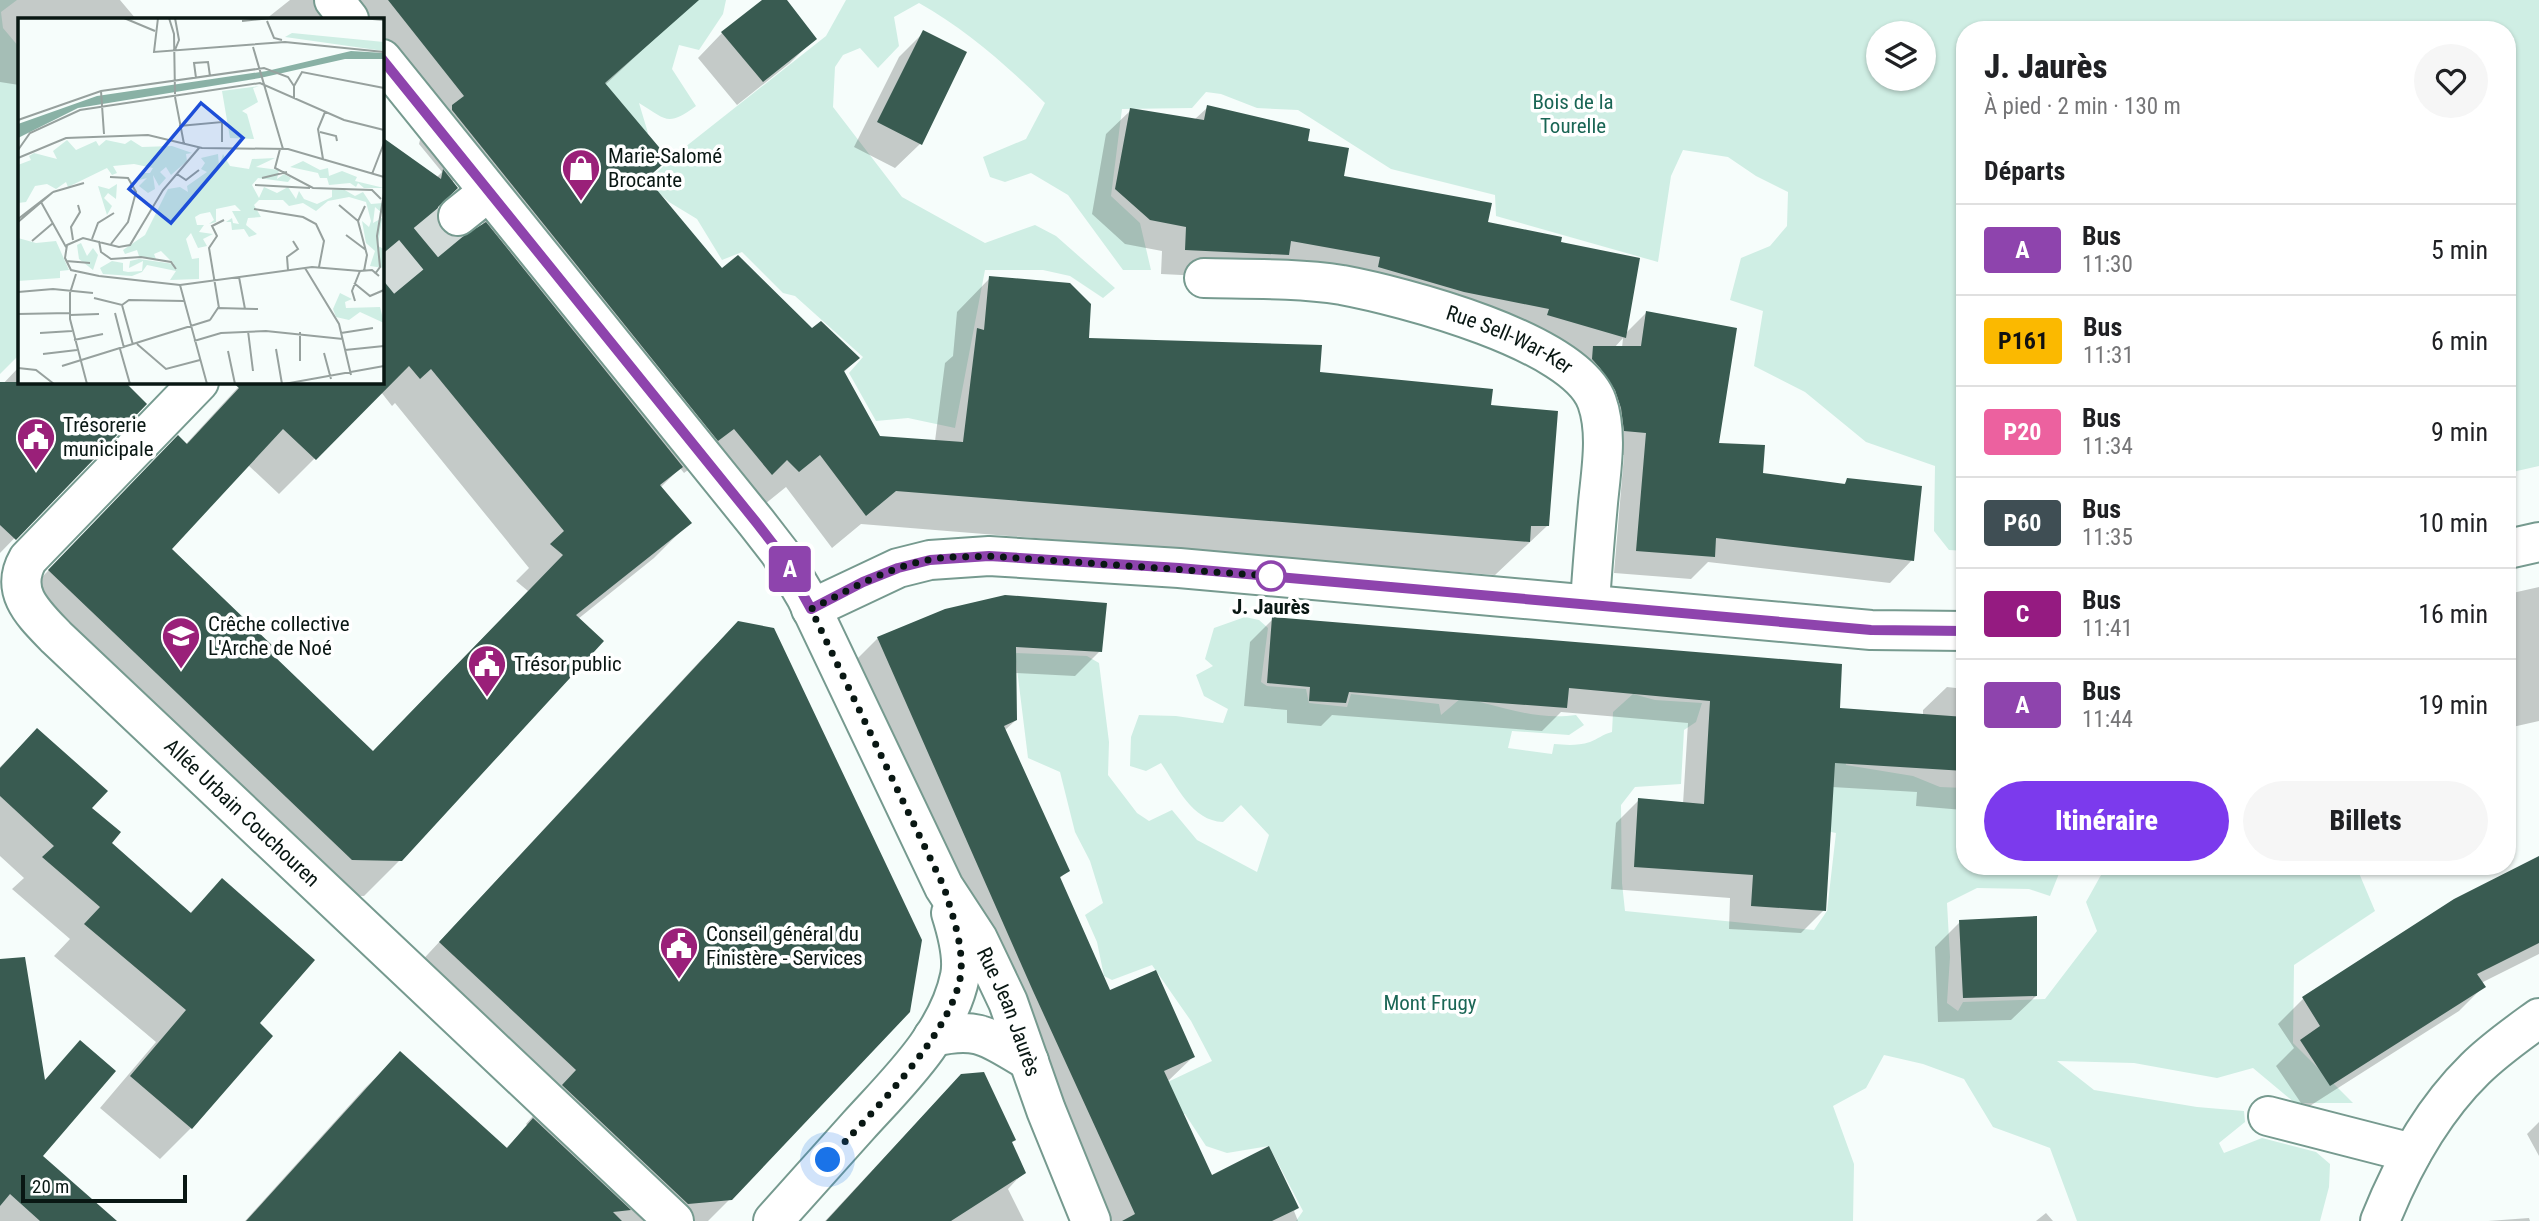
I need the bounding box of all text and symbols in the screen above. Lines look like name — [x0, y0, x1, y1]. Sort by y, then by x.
inset map — [18, 18, 383, 383]
map controls — [1866, 21, 1936, 91]
button: layers — [1866, 21, 1936, 91]
button: heart — [2414, 44, 2488, 118]
text: J. Jaurès — [1984, 47, 2107, 86]
park label: Bois de la Tourelle — [1532, 90, 1614, 138]
text: À pied · 2 min · 130 m — [1984, 93, 2181, 120]
place label: Marie-Salomé Brocante — [608, 144, 722, 192]
shop icon: Marie-Salomé Brocante — [560, 147, 602, 202]
text: Départs — [1984, 156, 2065, 186]
text: Bus — [2082, 221, 2121, 251]
text: 5 min — [2431, 235, 2488, 265]
text: A — [2015, 236, 2030, 264]
text: 11:30 — [2082, 251, 2133, 278]
street label: Rue Sell-War-Ker — [1443, 301, 1578, 379]
text: Bus — [2083, 312, 2122, 342]
text: 6 min — [2431, 326, 2488, 356]
text: P161 — [1998, 327, 2048, 355]
text: 11:31 — [2083, 342, 2134, 369]
text: Bus — [2082, 403, 2121, 433]
place label: Trésorerie municipale — [63, 413, 154, 461]
public building icon: Trésorerie municipale — [15, 416, 57, 471]
text: 9 min — [2431, 417, 2488, 447]
text: P20 — [2004, 418, 2041, 446]
text: 11:34 — [2082, 433, 2133, 460]
text: Bus — [2082, 494, 2121, 524]
text: 10 min — [2418, 508, 2488, 538]
text: P60 — [2004, 509, 2041, 537]
text: 11:35 — [2082, 524, 2133, 551]
line badge: A — [767, 546, 813, 592]
text: A — [783, 555, 797, 583]
marker: J. Jaurès — [1256, 561, 1286, 591]
text: Bus — [2082, 585, 2121, 615]
place label: J. Jaurès — [1232, 595, 1310, 619]
text: 16 min — [2418, 599, 2488, 629]
text: C — [2016, 600, 2029, 628]
place label: Crêche collective L'Arche de Noé — [208, 612, 350, 660]
school or university icon: Crêche collective L'Arche de Noé — [160, 615, 202, 670]
text: 11:41 — [2082, 615, 2133, 642]
public building icon: Trésor public — [466, 643, 508, 698]
place label: Trésor public — [514, 652, 622, 676]
text: Bus — [2082, 676, 2121, 706]
text: 19 min — [2418, 690, 2488, 720]
text: A — [2015, 691, 2030, 719]
text: 11:44 — [2082, 706, 2133, 733]
street label: Allée Urbain Couchouren — [160, 734, 325, 892]
button: Itinéraire — [1984, 781, 2229, 861]
button: Billets — [2243, 781, 2488, 861]
place label: Conseil général du Finistère - Services — [706, 922, 863, 970]
public building icon: Conseil général du Finistère - Services — [658, 925, 700, 980]
street label: Rue Jean Jaurès — [972, 943, 1045, 1080]
park label: Mont Frugy — [1383, 991, 1477, 1015]
your location — [810, 1142, 845, 1177]
scale bar — [21, 1172, 187, 1204]
text: 20 m — [32, 1175, 69, 1198]

